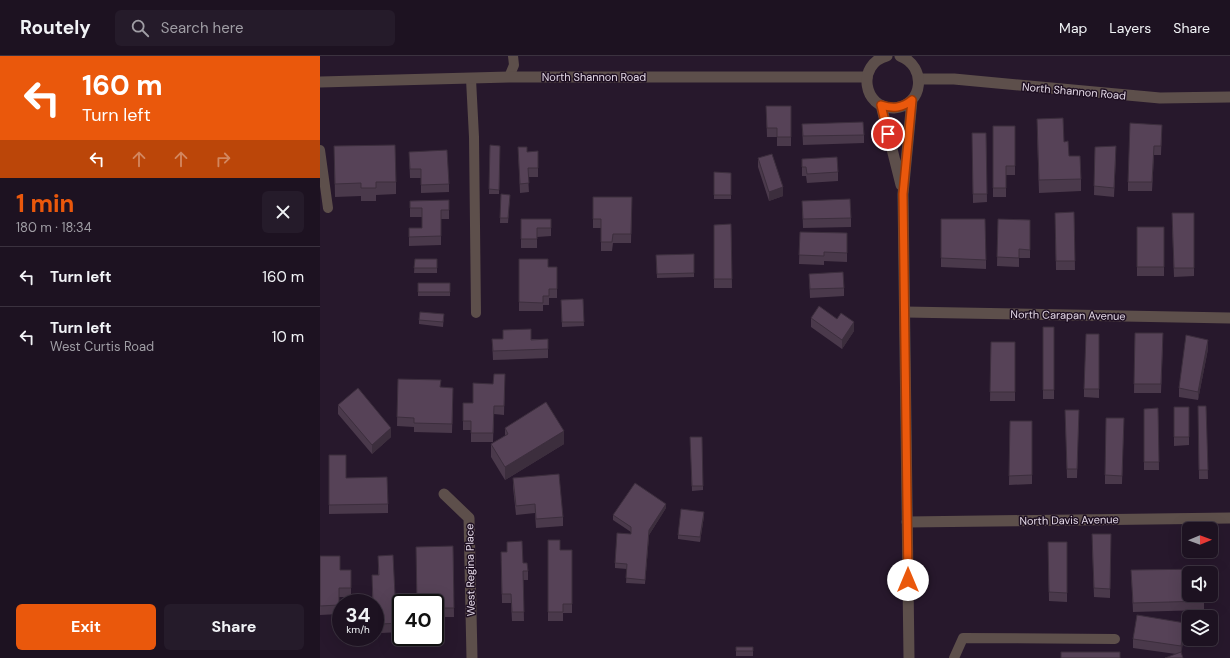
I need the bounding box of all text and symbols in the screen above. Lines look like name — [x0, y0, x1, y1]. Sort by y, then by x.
search box — [115, 10, 395, 46]
text: Routely — [20, 15, 91, 40]
icon: search — [129, 17, 151, 39]
text: Search here — [161, 18, 243, 38]
text: Map — [1059, 19, 1087, 37]
text: Layers — [1109, 19, 1151, 37]
text: Share — [1173, 19, 1210, 37]
text: 160 m — [82, 67, 163, 104]
street label: North Shannon Road — [542, 70, 646, 84]
icon: left — [16, 72, 68, 124]
street label: North Shannon Road — [1021, 79, 1127, 103]
text: Turn left — [82, 103, 151, 127]
pin — [871, 117, 905, 151]
icon: arrive — [877, 123, 899, 145]
icon: left — [86, 148, 108, 170]
icon: ahead — [128, 148, 150, 170]
icon: ahead — [170, 148, 192, 170]
icon: right — [212, 148, 234, 170]
text: 1 min — [16, 188, 74, 219]
button: close — [262, 191, 304, 233]
text: 180 m · 18:34 — [16, 219, 92, 236]
icon: left — [16, 266, 38, 288]
text: Turn left — [50, 267, 111, 287]
text: 160 m — [262, 267, 304, 287]
street label: North Carapan Avenue — [1010, 307, 1126, 323]
text: Turn left — [50, 318, 111, 338]
icon: left — [16, 326, 38, 348]
text: 10 m — [272, 327, 304, 347]
text: West Curtis Road — [50, 338, 154, 355]
street label: North Davis Avenue — [1019, 512, 1119, 528]
north arrow — [1182, 522, 1218, 558]
map controls — [1182, 522, 1218, 646]
street label: West Regina Place — [462, 524, 478, 616]
position arrow — [887, 559, 929, 601]
button: sound — [1182, 566, 1218, 602]
speed limit sign: 40 — [392, 594, 444, 646]
text: 34 — [345, 602, 371, 628]
button: Exit — [16, 604, 156, 650]
button: Share — [164, 604, 304, 650]
button: layers — [1182, 610, 1218, 646]
text: km/h — [346, 623, 370, 636]

